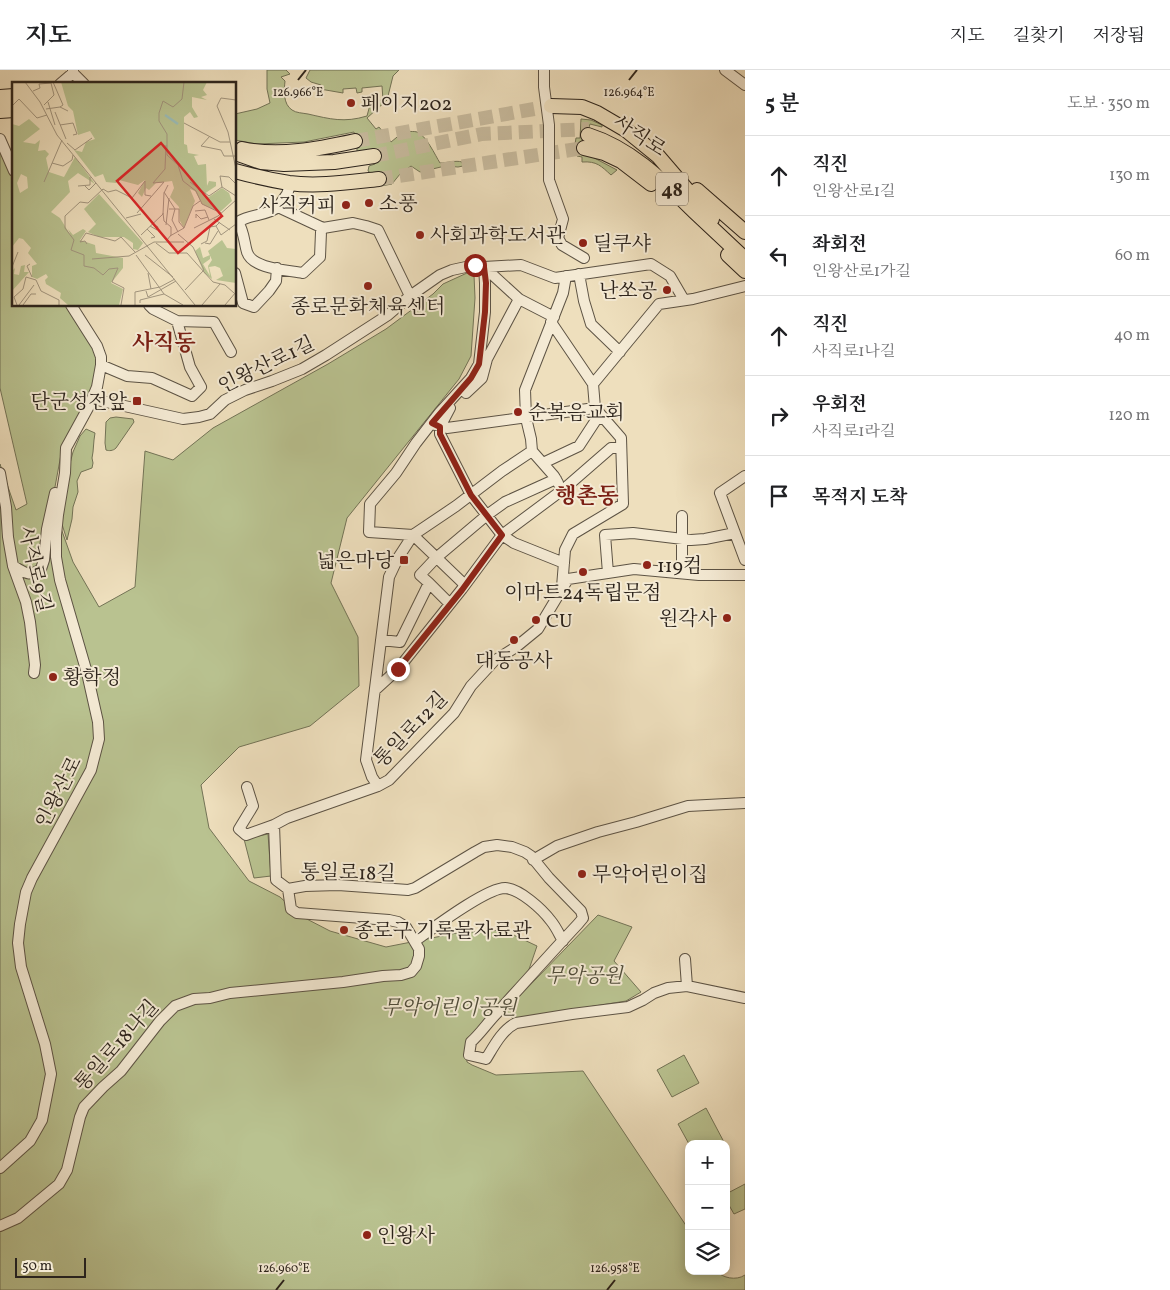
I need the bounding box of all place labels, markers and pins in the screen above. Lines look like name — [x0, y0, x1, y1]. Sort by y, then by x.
place label: 페이지202 — [361, 91, 452, 119]
marker: 페이지202 — [345, 97, 357, 109]
place label: 소풍 — [379, 191, 418, 219]
place label: 사직커피 — [259, 193, 336, 221]
marker: 소풍 — [363, 197, 375, 209]
marker: 사직커피 — [340, 199, 352, 211]
place label: 사회과학도서관 — [430, 223, 566, 251]
marker: 사회과학도서관 — [414, 229, 426, 241]
place label: 딜쿠샤 — [593, 231, 652, 259]
marker: 딜쿠샤 — [577, 237, 589, 249]
place label: 난쏘공 — [599, 278, 657, 306]
marker: 종로문화체육센터 — [362, 280, 374, 292]
marker: 난쏘공 — [661, 284, 673, 296]
place label: 종로문화체육센터 — [291, 294, 445, 322]
place label: 단군성전앞 — [30, 389, 128, 417]
marker: 단군성전앞 — [131, 395, 143, 407]
place label: 순복음교회 — [528, 400, 625, 428]
marker: 순복음교회 — [512, 406, 524, 418]
place label: 넓은마당 — [317, 548, 395, 576]
place label: 119컴 — [657, 553, 702, 581]
marker: 넓은마당 — [398, 554, 410, 566]
marker: 119컴 — [641, 559, 653, 571]
marker: 이마트24독립문점 — [577, 566, 589, 578]
place label: 이마트24독립문점 — [504, 580, 662, 608]
place label: 원각사 — [659, 606, 718, 634]
place label: CU — [546, 608, 573, 636]
marker: 원각사 — [721, 612, 733, 624]
marker: CU — [530, 614, 542, 626]
marker: 대동공사 — [508, 634, 520, 646]
place label: 대동공사 — [475, 648, 553, 676]
place label: 황학정 — [63, 665, 121, 693]
marker: 황학정 — [47, 671, 59, 683]
place label: 무악어린이집 — [592, 862, 708, 890]
marker: 무악어린이집 — [576, 868, 588, 880]
place label: 종로구 기록물자료관 — [354, 918, 533, 946]
marker: 종로구 기록물자료관 — [338, 924, 350, 936]
place label: 인왕사 — [377, 1223, 436, 1251]
marker: 인왕사 — [361, 1229, 373, 1241]

